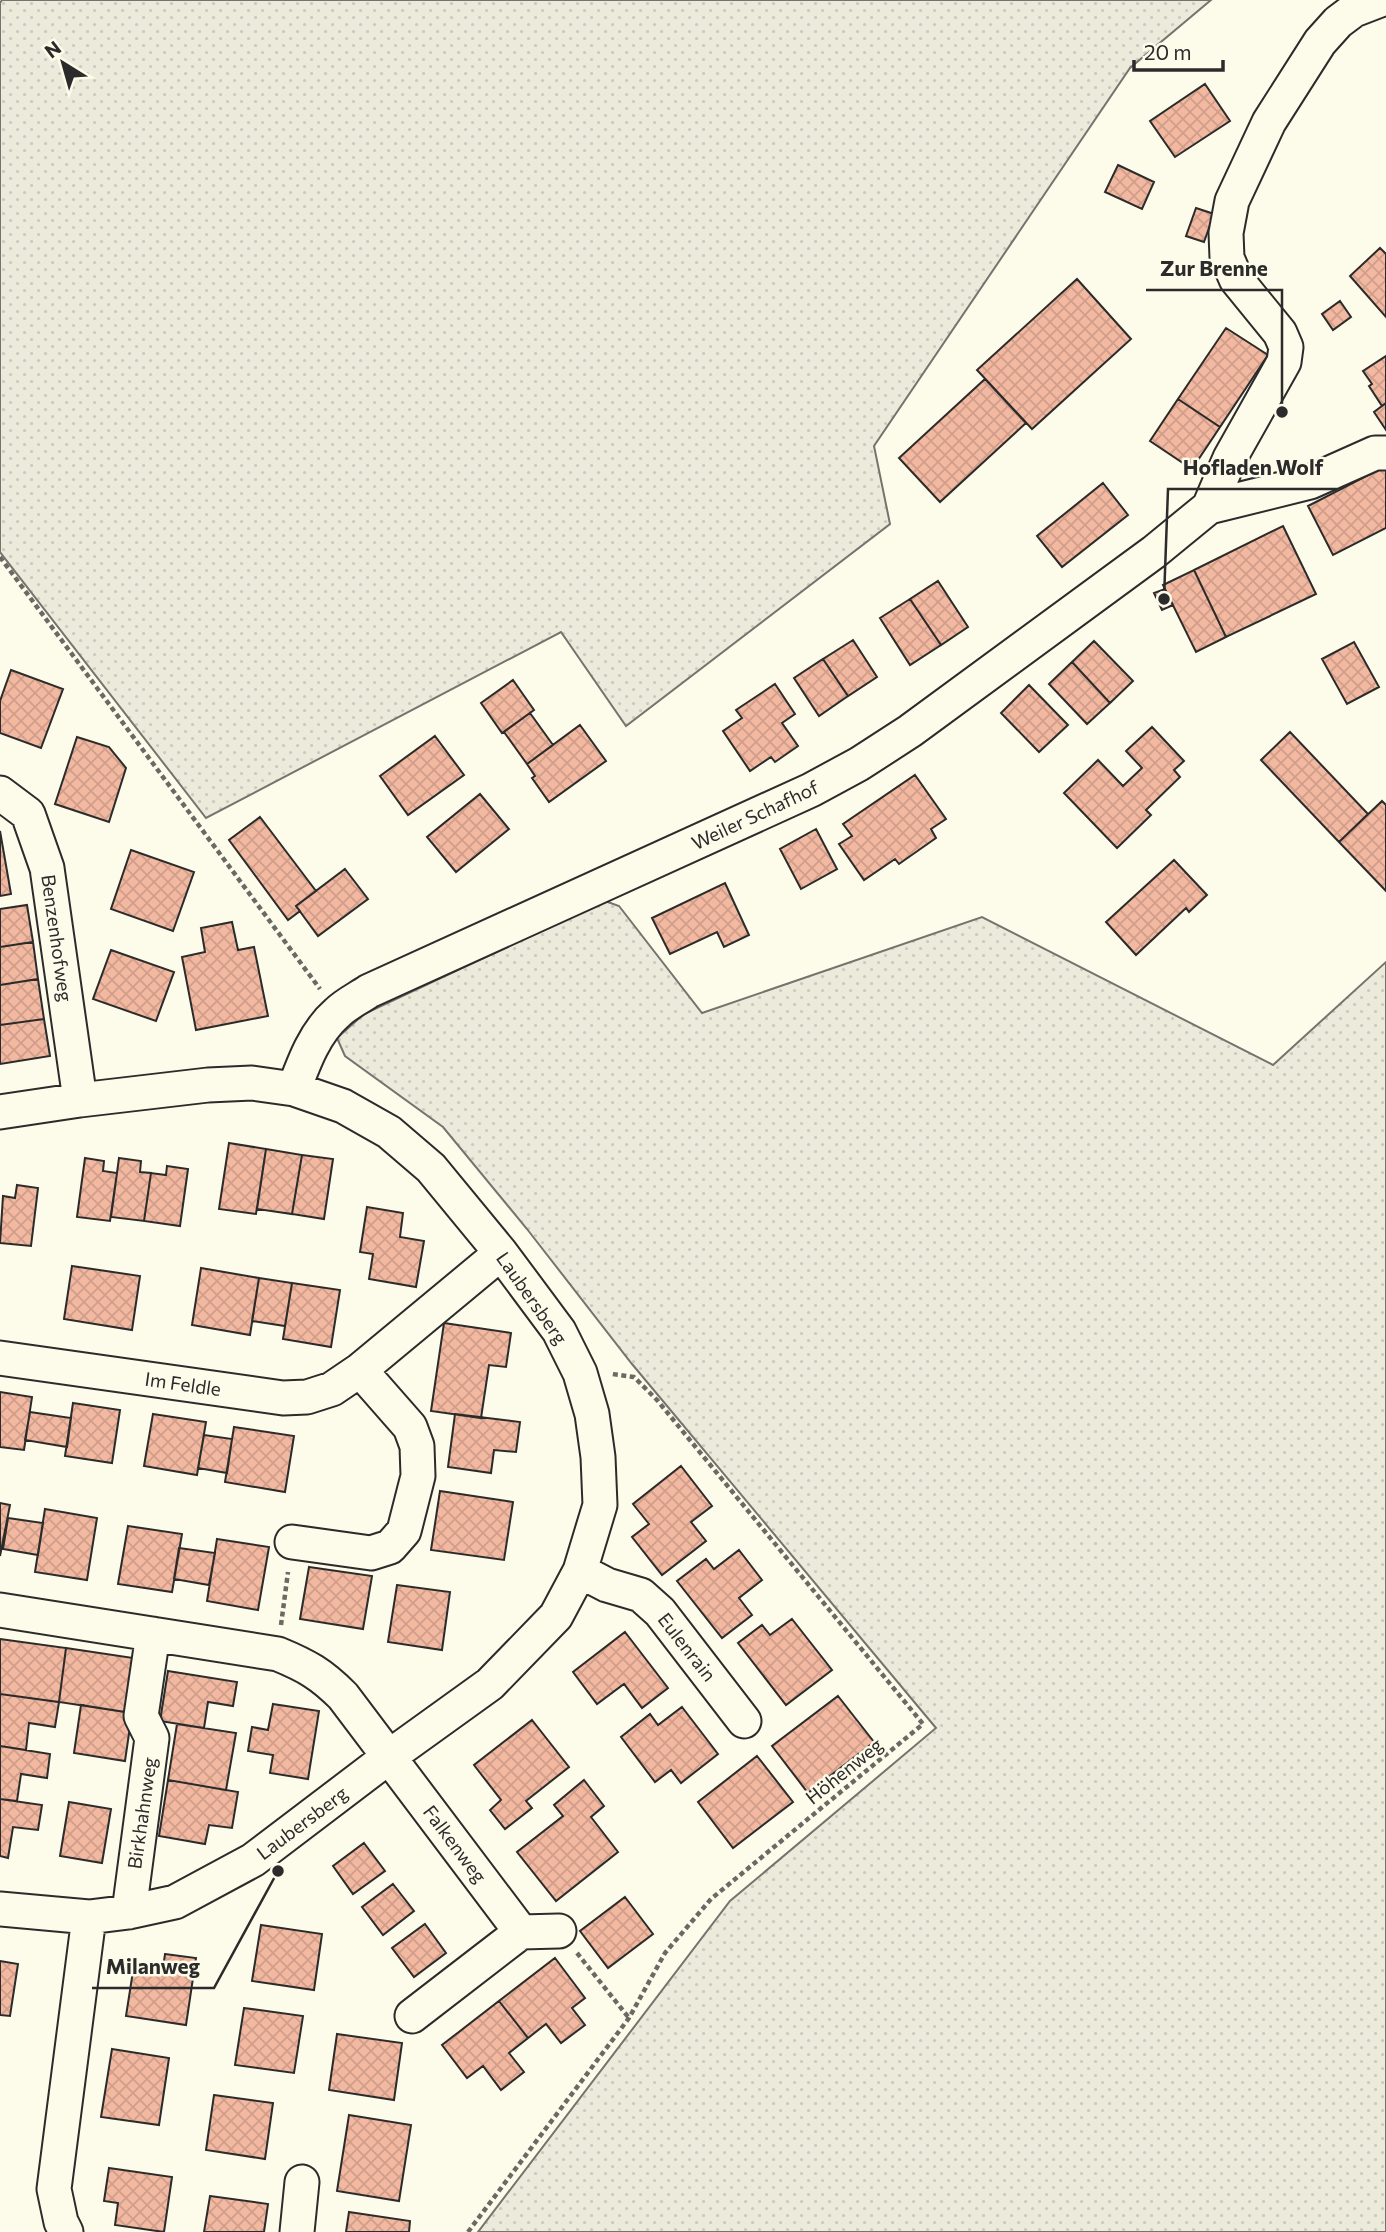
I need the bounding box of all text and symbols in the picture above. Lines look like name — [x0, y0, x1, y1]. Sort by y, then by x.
north arrow — [28, 28, 98, 98]
scale bar — [1134, 28, 1223, 72]
text: N — [40, 36, 65, 63]
text: 20 m — [1144, 39, 1192, 64]
callout: Zur Brenne — [1146, 248, 1282, 290]
text: Zur Brenne — [1160, 255, 1268, 280]
callout: Hofladen Wolf — [1168, 447, 1337, 489]
text: Hofladen Wolf — [1183, 454, 1324, 479]
street label: Weiler Schafhof — [688, 775, 822, 854]
street label: Benzenhofweg — [37, 873, 78, 1003]
street label: Laubersberg — [492, 1247, 573, 1348]
street label: Im Feldle — [143, 1367, 223, 1400]
street label: Eulenrain — [653, 1608, 721, 1686]
street label: Höhenweg — [801, 1733, 887, 1809]
street label: Birkhahnweg — [122, 1756, 161, 1870]
street label: Laubersberg — [252, 1781, 352, 1864]
street label: Falkenweg — [419, 1800, 492, 1887]
callout: Milanweg — [92, 1946, 214, 1988]
text: Milanweg — [106, 1953, 201, 1978]

